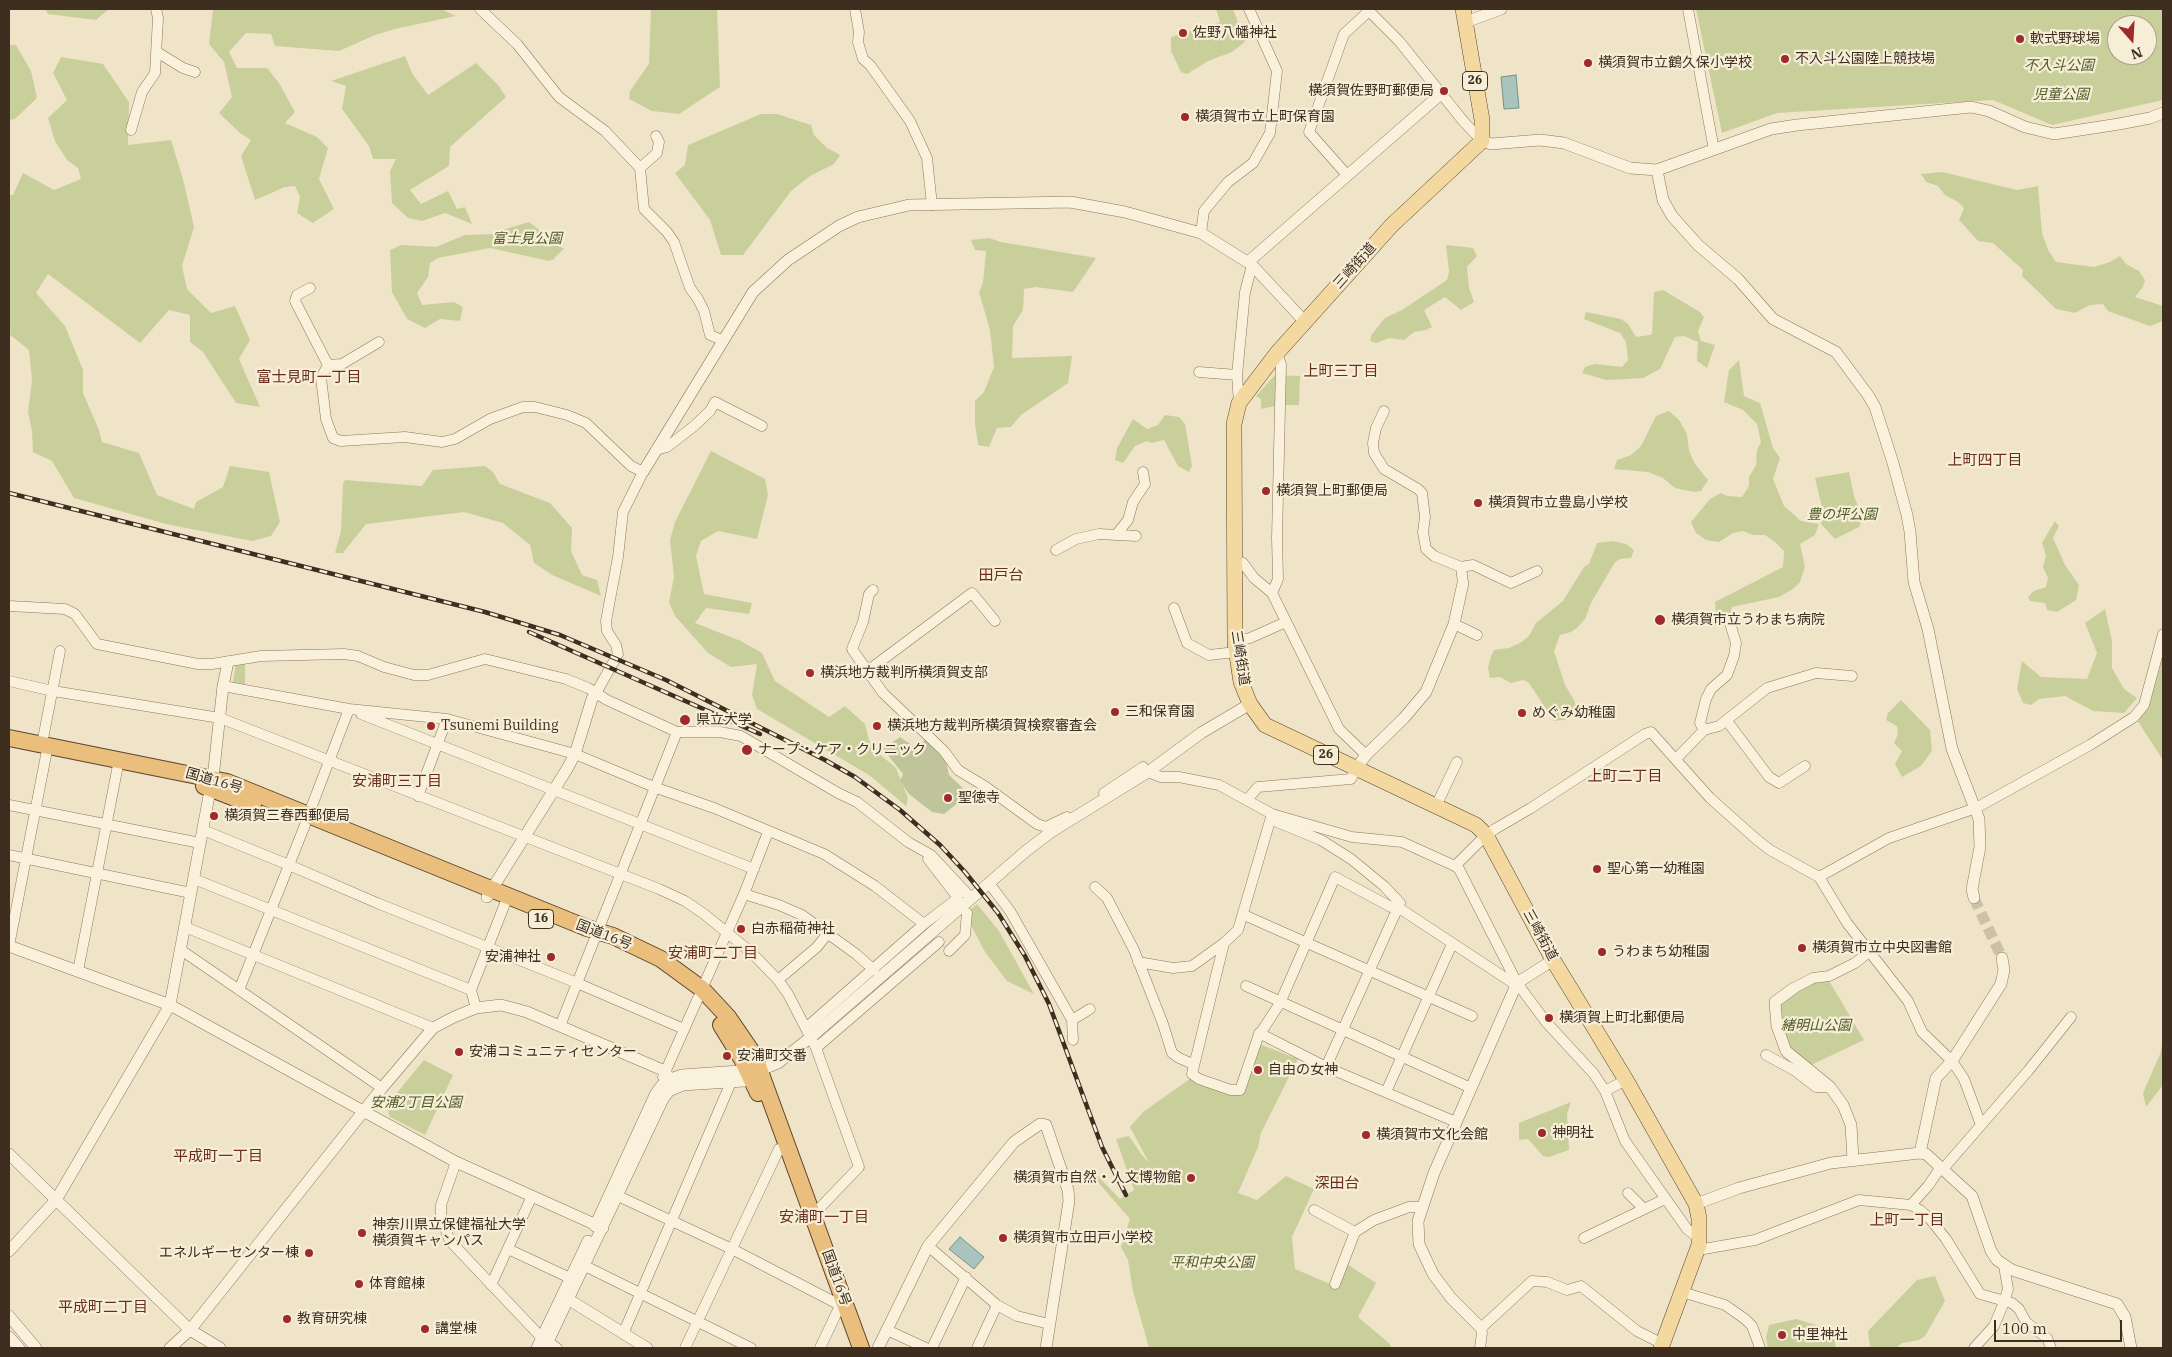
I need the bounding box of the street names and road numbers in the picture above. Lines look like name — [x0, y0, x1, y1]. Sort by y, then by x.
road number: 26 — [1462, 72, 1488, 90]
street label: 三崎街道 — [1330, 240, 1380, 292]
street label: 三崎街道 — [1227, 629, 1253, 687]
road number: 26 — [1314, 746, 1338, 764]
street label: 国道16号 — [183, 765, 245, 797]
street label: 三崎街道 — [1519, 906, 1561, 964]
road number: 16 — [528, 910, 554, 929]
street label: 国道16号 — [574, 917, 634, 953]
street label: 国道16号 — [818, 1248, 854, 1308]

